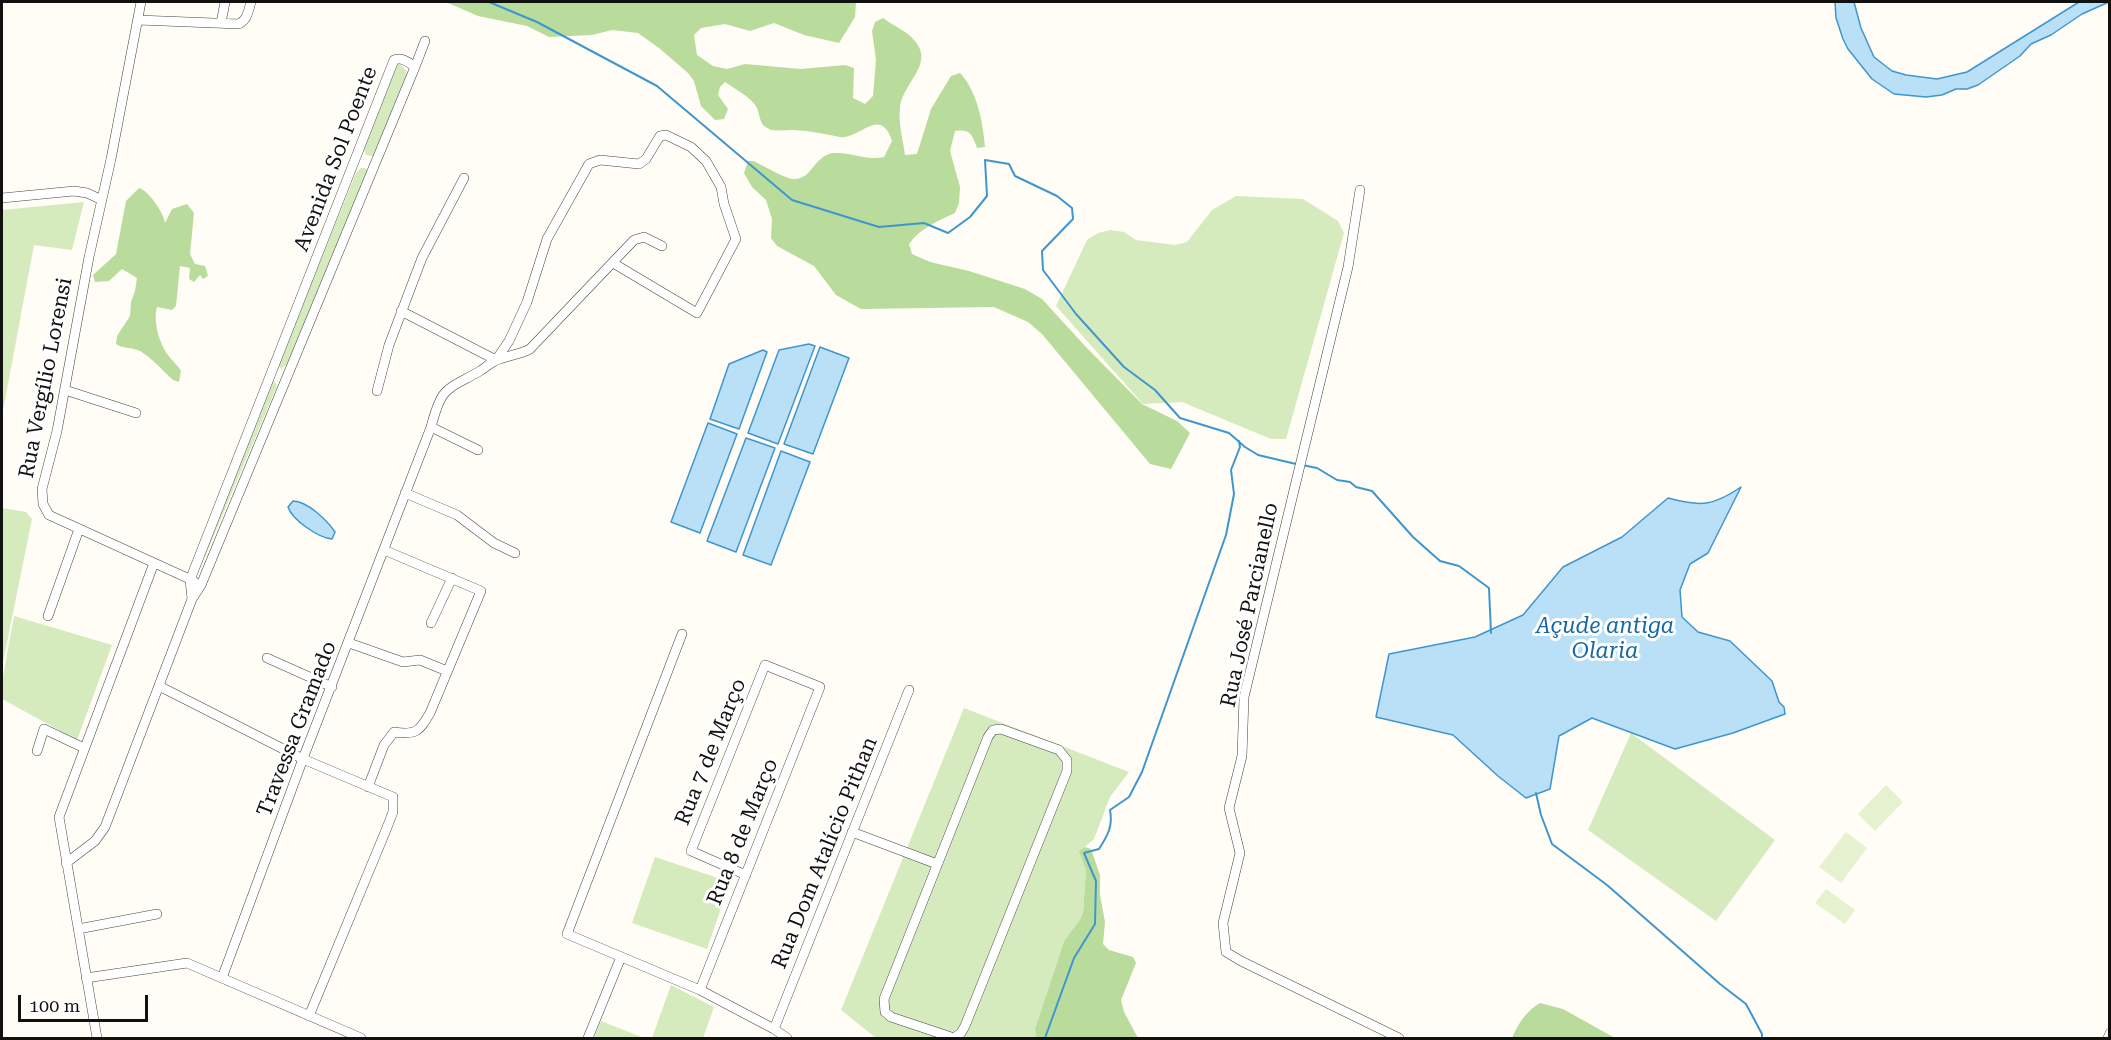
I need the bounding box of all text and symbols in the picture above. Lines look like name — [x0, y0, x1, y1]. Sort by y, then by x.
street label: Avenida Sol Poente — [289, 63, 383, 255]
street label: Rua Vergílio Lorensi — [14, 276, 78, 480]
street label: Rua José Parcianello — [1216, 500, 1284, 710]
water label: Açude antiga Olaria — [1536, 614, 1674, 666]
street label: Travessa Gramado — [252, 638, 342, 820]
street label: Rua 7 de Março — [670, 675, 752, 829]
street label: Rua Dom Atalício Pithan — [767, 733, 883, 973]
street label: Rua 8 de Março — [702, 755, 784, 909]
scale bar — [21, 983, 152, 1021]
text: 100 m — [29, 995, 80, 1016]

